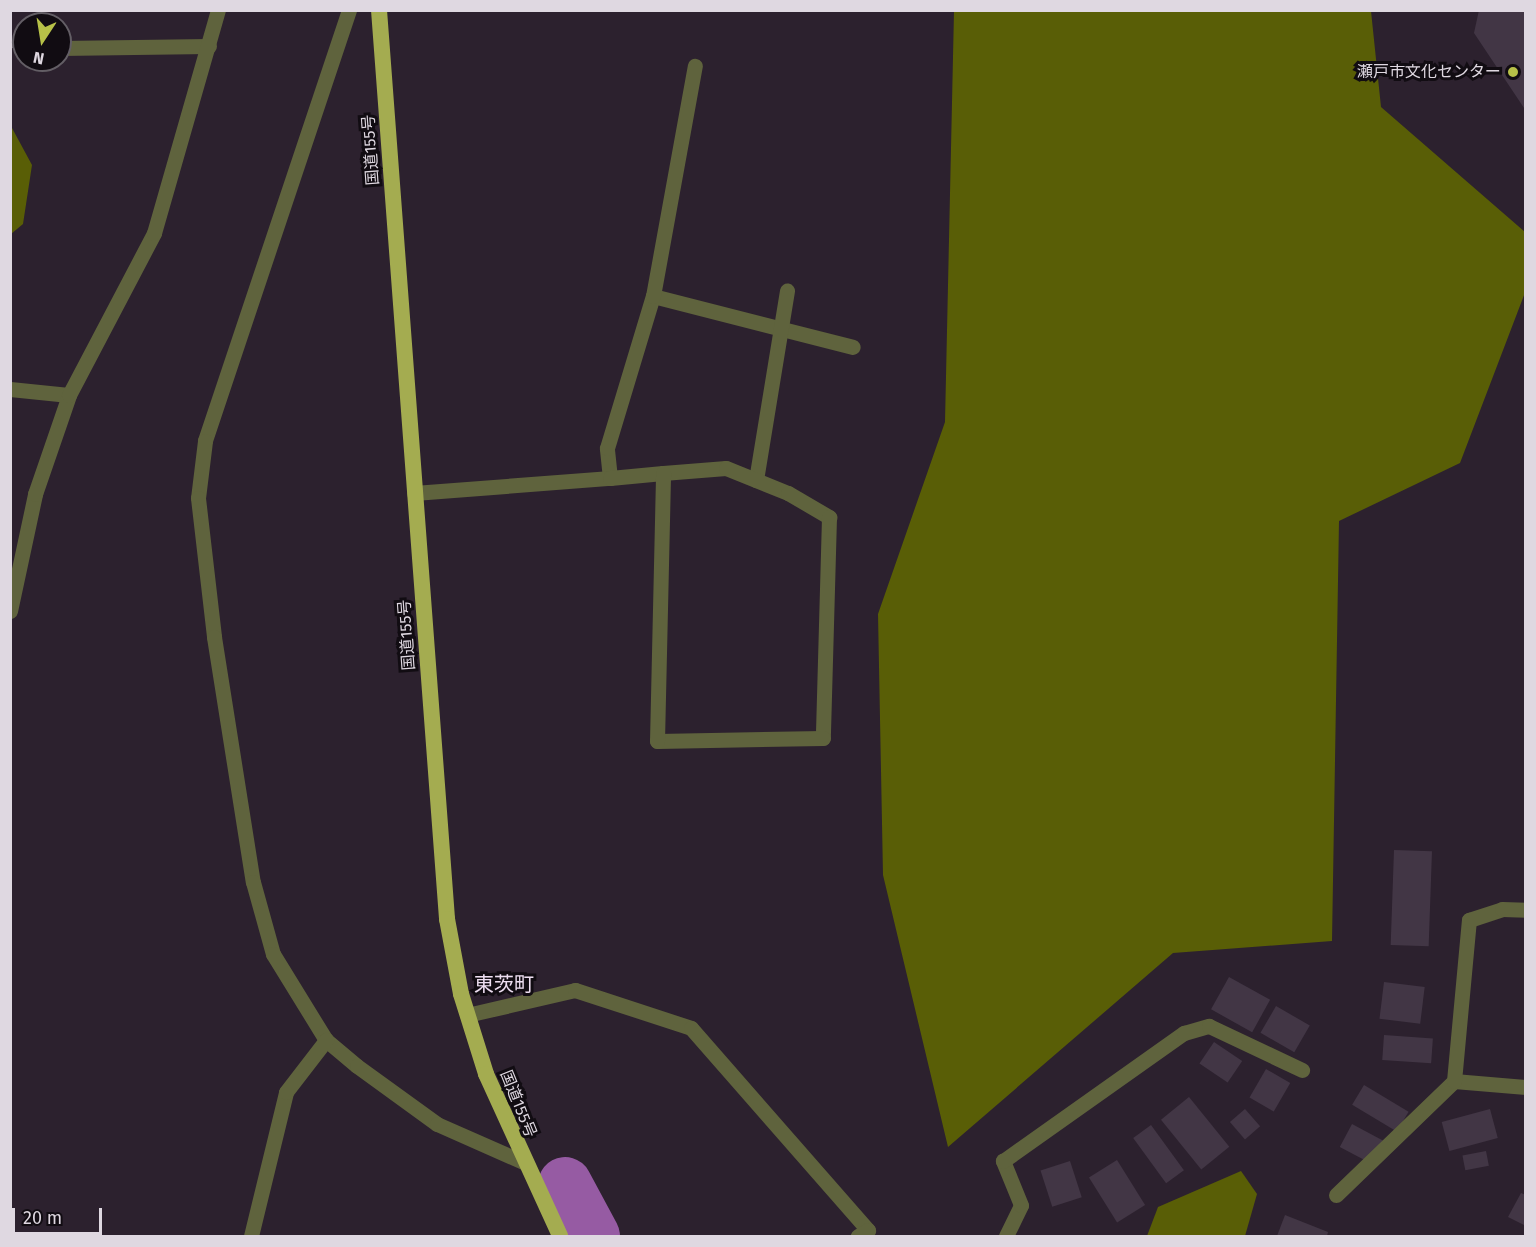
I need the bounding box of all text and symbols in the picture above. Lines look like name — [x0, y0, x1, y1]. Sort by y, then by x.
north arrow — [12, 12, 72, 72]
text: N — [31, 48, 46, 69]
place label: 瀬戸市文化センター — [1357, 62, 1501, 82]
marker: 瀬戸市文化センター — [1506, 65, 1520, 79]
street label: 国道155号 — [359, 114, 383, 186]
street label: 国道155号 — [395, 599, 419, 671]
district label: 東茨町 — [474, 972, 534, 996]
street label: 国道155号 — [496, 1068, 540, 1140]
scale bar — [15, 1196, 105, 1234]
text: 20 m — [23, 1207, 62, 1229]

